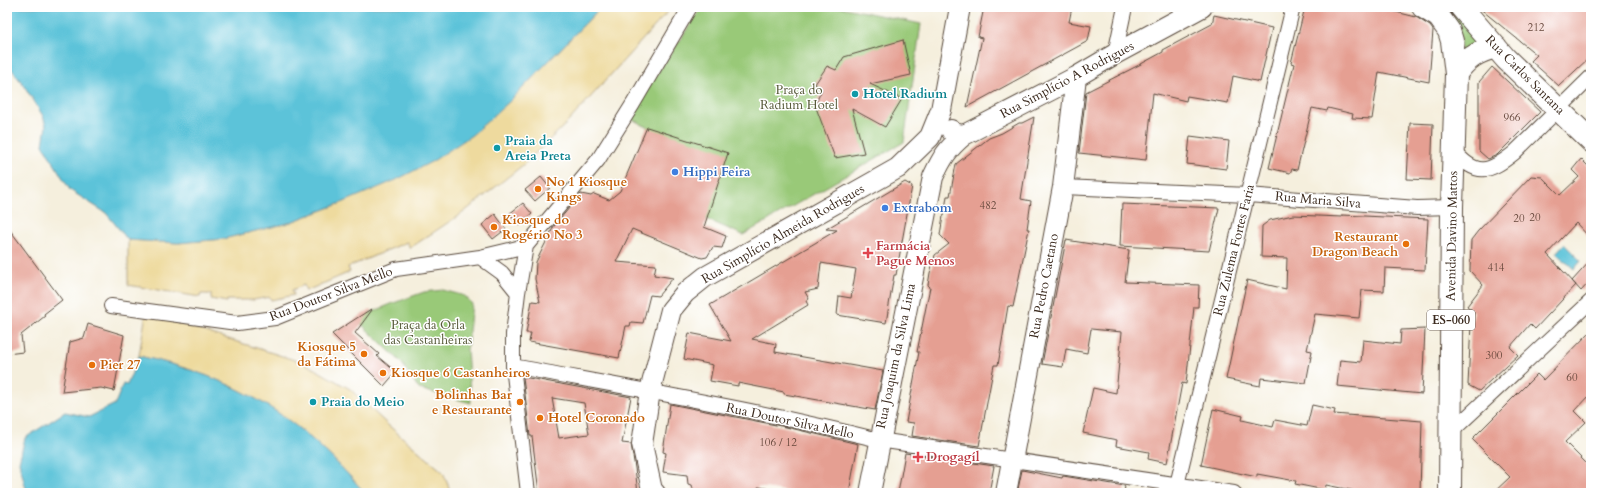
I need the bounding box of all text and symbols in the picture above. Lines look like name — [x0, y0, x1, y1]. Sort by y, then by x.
house number: 212 — [1528, 20, 1545, 35]
street label: Rua Carlos Santana — [1481, 31, 1569, 119]
street label: Rua Simplício A Rodrigues — [997, 37, 1137, 123]
park label: Praça do Radium Hotel — [760, 81, 839, 114]
place label: Hotel Radium — [863, 85, 947, 103]
marker: Hotel Radium — [850, 89, 860, 99]
house number: 966 — [1504, 110, 1521, 125]
place label: Praia da Areia Preta — [505, 132, 571, 165]
marker: Praia da Areia Preta — [492, 143, 502, 153]
place label: Hippi Feira — [683, 163, 751, 181]
marker: Hippi Feira — [670, 167, 680, 177]
street label: Avenida Davino Mattos — [1442, 171, 1462, 301]
place label: No 1 Kiosque Kings — [546, 173, 627, 206]
street label: Rua Simplício Almeida Rodrigues — [698, 180, 868, 288]
street label: Rua Zulema Fortes Faria — [1209, 182, 1259, 318]
marker: No 1 Kiosque Kings — [533, 184, 543, 194]
street label: Rua Maria Silva — [1274, 187, 1362, 213]
house number: 482 — [980, 198, 997, 213]
place label: Extrabom — [893, 199, 952, 217]
marker: Extrabom — [880, 203, 890, 213]
house number: 20 — [1529, 210, 1541, 225]
place label: Kiosque do Rogério No 3 — [502, 211, 583, 244]
house number: 20 — [1513, 211, 1525, 226]
marker: Kiosque do Rogério No 3 — [489, 222, 499, 232]
place label: Restaurant Dragon Beach — [1312, 228, 1398, 261]
street label: Rua Pedro Caetano — [1025, 232, 1063, 340]
place label: Farmácia Pague Menos — [876, 237, 955, 270]
marker: Restaurant Dragon Beach — [1401, 239, 1411, 249]
marker: Farmácia Pague Menos — [863, 248, 873, 258]
house number: 414 — [1488, 260, 1505, 275]
street label: Rua Doutor Silva Mello — [267, 262, 395, 326]
street label: Rua Joaquim da Silva Lima — [872, 281, 920, 430]
road number: ES-060 — [1427, 310, 1475, 330]
park label: Praça da Orla das Castanheiras — [384, 316, 472, 349]
place label: Kiosque 5 da Fátima — [297, 338, 357, 371]
house number: 300 — [1486, 348, 1503, 363]
marker: Kiosque 5 da Fátima — [359, 349, 369, 359]
place label: Pier 27 — [100, 356, 141, 374]
marker: Pier 27 — [87, 360, 97, 370]
place label: Kiosque 6 Castanheiros — [391, 364, 530, 382]
marker: Kiosque 6 Castanheiros — [378, 368, 388, 378]
house number: 60 — [1566, 370, 1578, 385]
place label: Bolinhas Bar e Restaurante — [432, 386, 513, 419]
place label: Praia do Meio — [321, 393, 405, 411]
marker: Praia do Meio — [308, 397, 318, 407]
marker: Bolinhas Bar e Restaurante — [515, 397, 525, 407]
street label: Rua Doutor Silva Mello — [724, 399, 856, 443]
place label: Hotel Coronado — [548, 409, 645, 427]
marker: Hotel Coronado — [535, 413, 545, 423]
house number: 106 / 12 — [759, 435, 797, 450]
place label: Drogagíl — [926, 448, 980, 466]
marker: Drogagíl — [913, 452, 923, 462]

